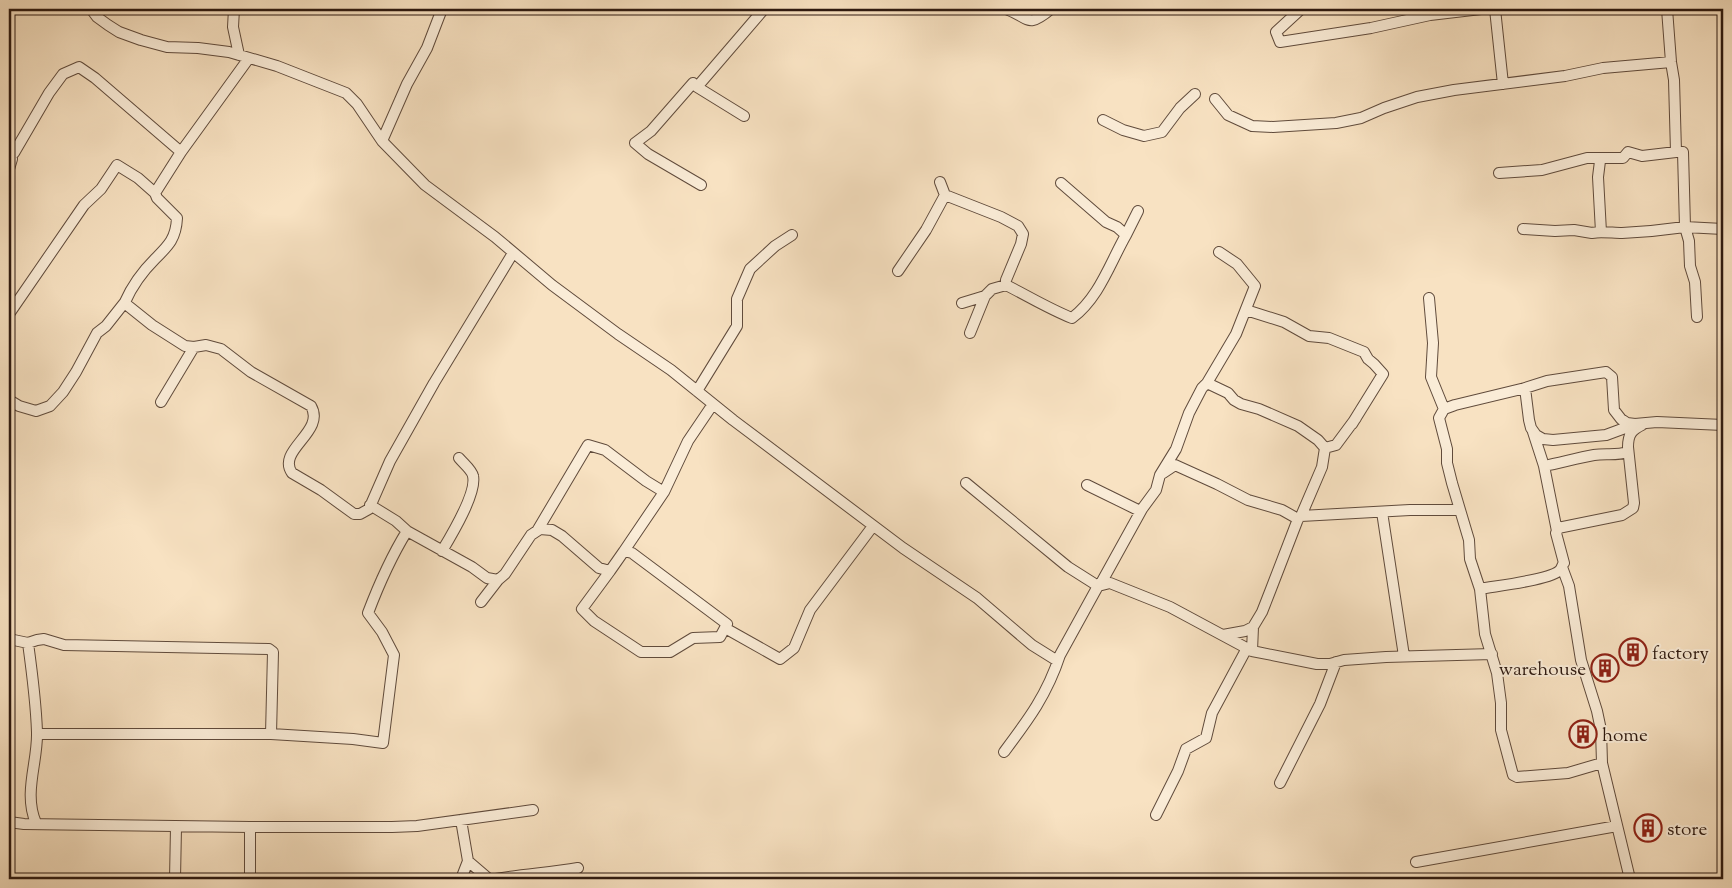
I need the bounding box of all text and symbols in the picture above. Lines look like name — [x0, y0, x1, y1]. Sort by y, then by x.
building icon: factory — [1618, 637, 1648, 667]
place label: factory — [1652, 641, 1710, 668]
building icon: warehouse — [1590, 653, 1620, 683]
place label: warehouse — [1499, 657, 1586, 684]
building icon: home — [1568, 719, 1598, 749]
place label: home — [1602, 723, 1648, 750]
building icon: store — [1633, 813, 1663, 843]
place label: store — [1667, 817, 1707, 844]

